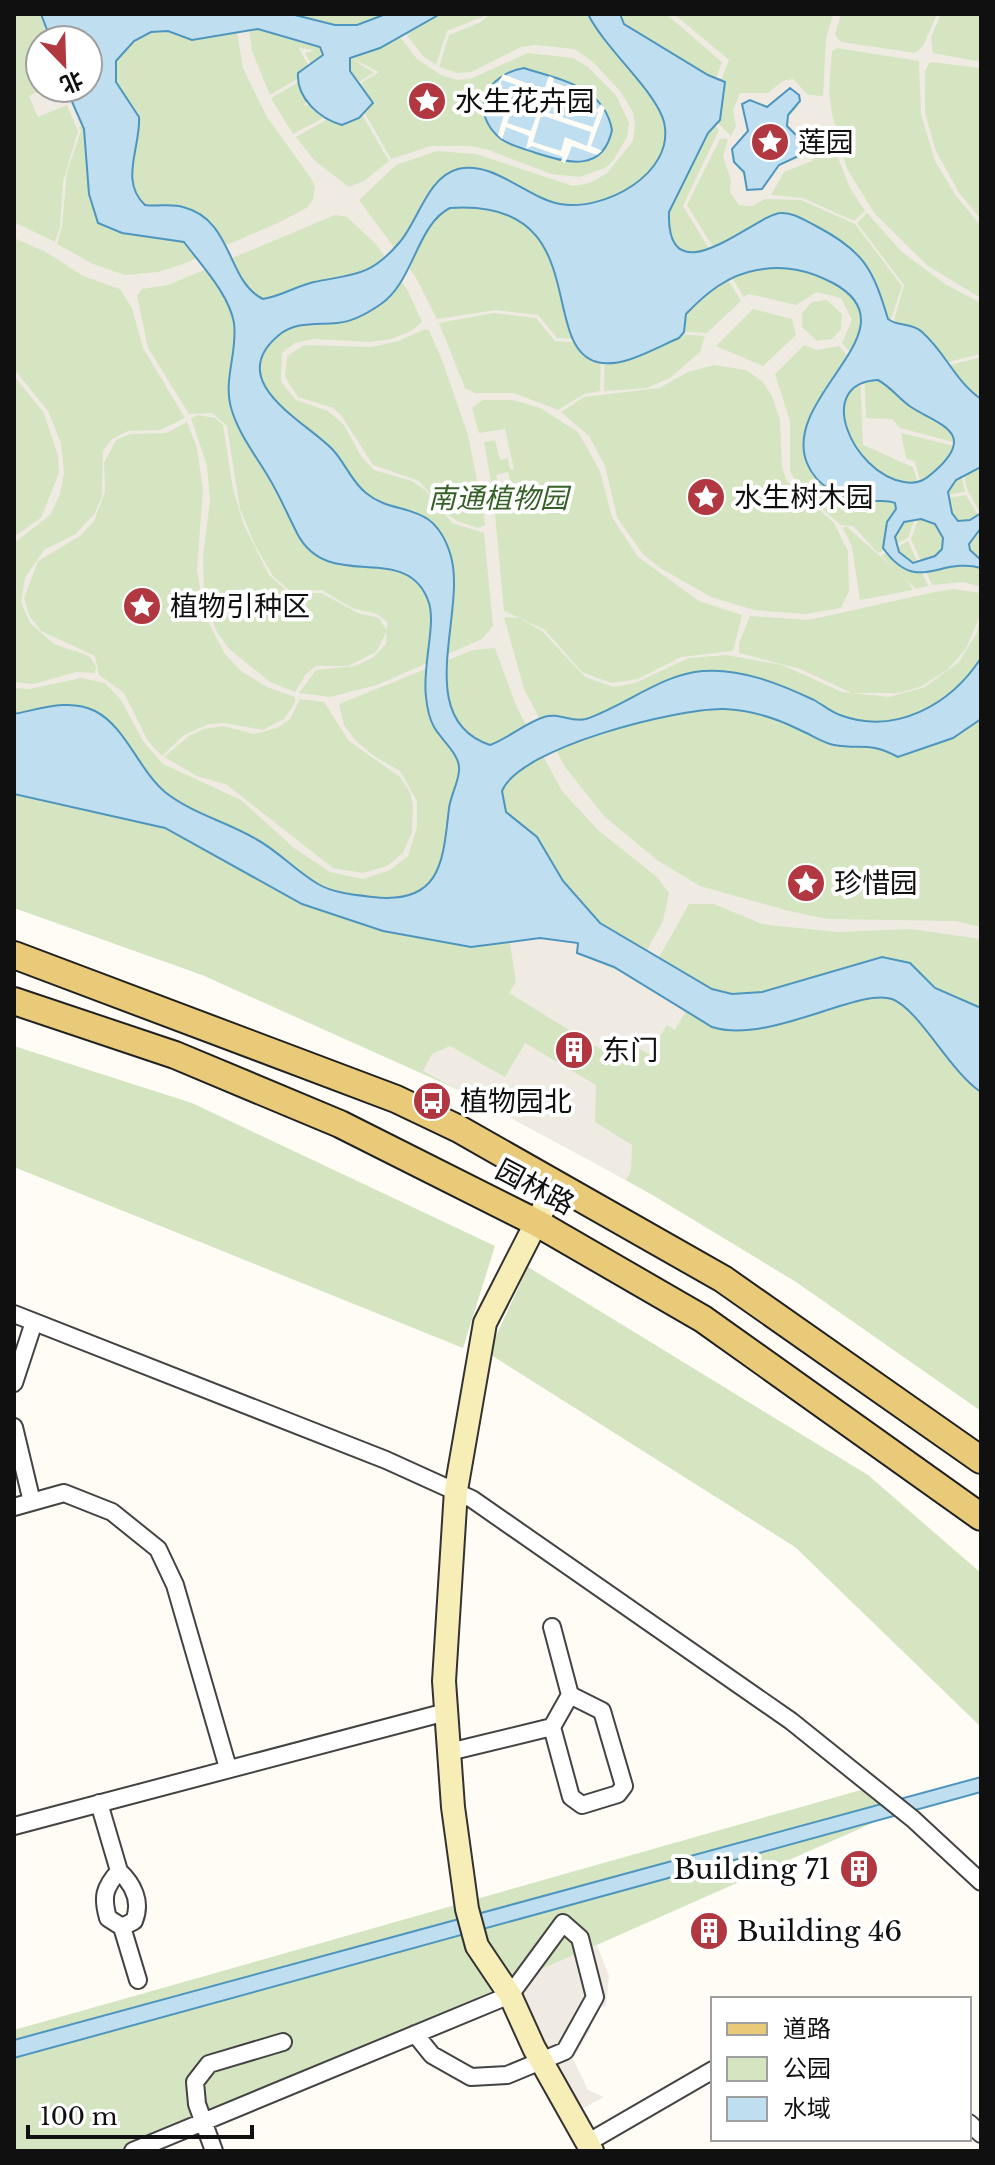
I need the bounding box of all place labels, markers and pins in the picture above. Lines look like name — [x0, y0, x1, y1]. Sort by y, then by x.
place icon: 水生花卉园 — [406, 80, 448, 122]
place label: 水生花卉园 — [455, 84, 595, 119]
place icon: 莲园 — [749, 121, 791, 163]
place label: 莲园 — [798, 125, 854, 160]
place icon: 水生树木园 — [685, 476, 727, 518]
place label: 水生树木园 — [734, 480, 874, 515]
place icon: 植物引种区 — [121, 585, 163, 627]
place label: 植物引种区 — [170, 589, 310, 624]
place icon: 珍惜园 — [785, 862, 827, 904]
place label: 珍惜园 — [834, 866, 918, 901]
building icon: 东门 — [553, 1029, 595, 1071]
place label: 东门 — [602, 1033, 658, 1068]
bus stop icon: 植物园北 — [411, 1080, 453, 1122]
place label: 植物园北 — [460, 1084, 572, 1119]
building icon: Building 71 — [838, 1848, 880, 1890]
place label: Building 71 — [673, 1852, 831, 1887]
building icon: Building 46 — [688, 1910, 730, 1952]
place label: Building 46 — [737, 1914, 902, 1949]

